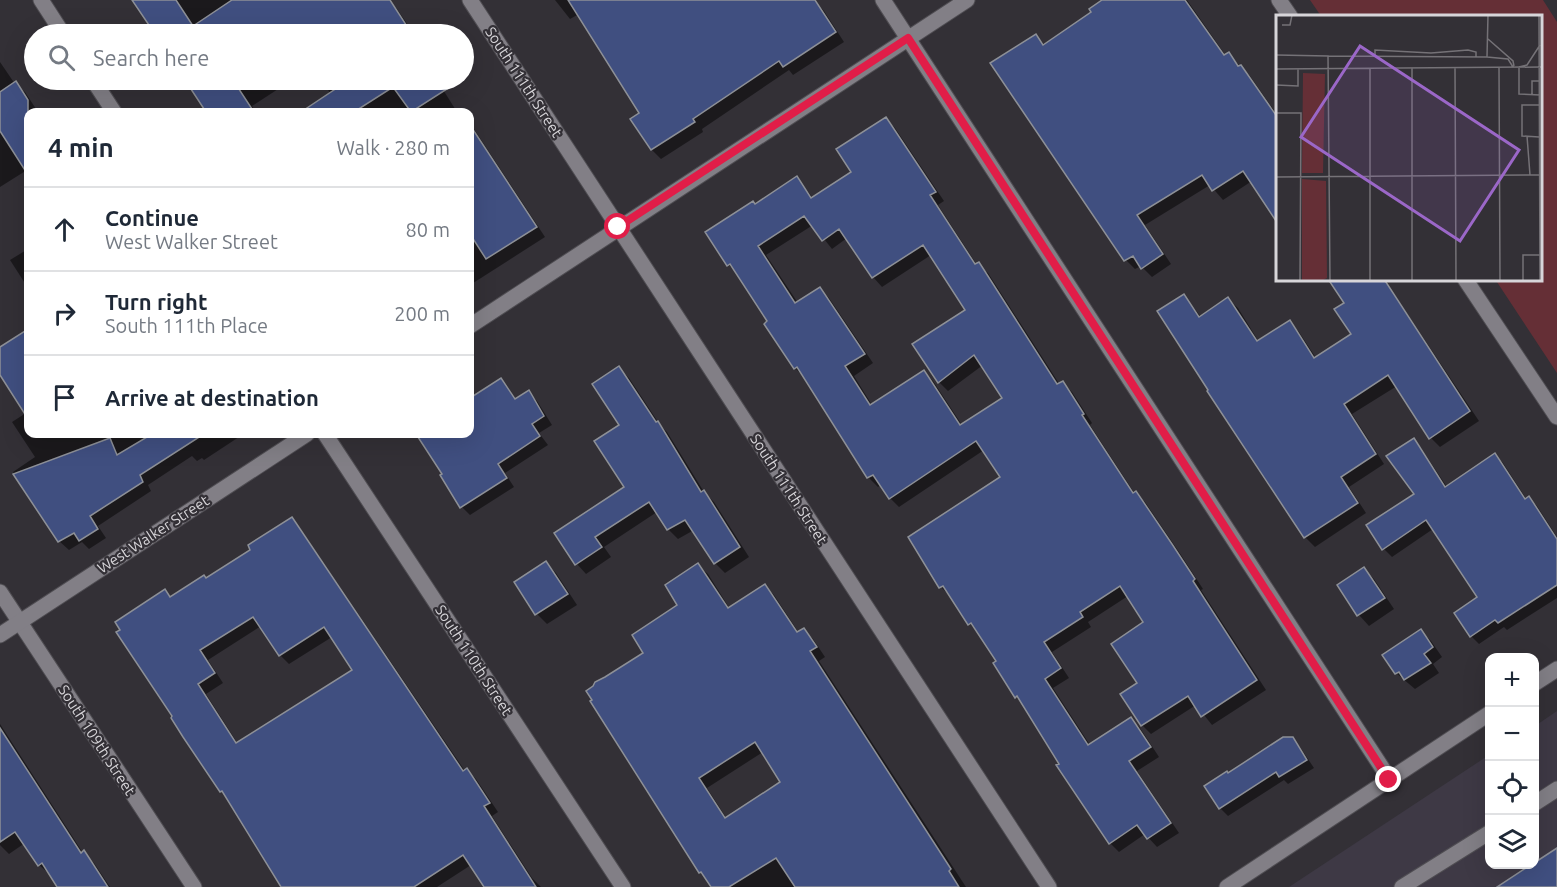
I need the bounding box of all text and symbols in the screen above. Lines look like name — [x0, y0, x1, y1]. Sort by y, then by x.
inset map — [1276, 15, 1542, 280]
search box — [24, 24, 474, 90]
street label: South 111th Street — [482, 24, 566, 140]
icon: search — [45, 41, 78, 74]
text: Search here — [93, 45, 209, 70]
text: 4 min — [48, 133, 114, 162]
text: Walk · 280 m — [337, 136, 450, 159]
text: Continue — [105, 205, 199, 230]
icon: ahead — [48, 213, 81, 246]
route start — [604, 213, 630, 239]
text: 80 m — [406, 218, 450, 241]
text: West Walker Street — [105, 230, 278, 253]
text: Turn right — [105, 289, 207, 314]
icon: right — [48, 297, 81, 330]
text: 200 m — [394, 302, 450, 325]
text: South 111th Place — [105, 314, 268, 337]
icon: arrive — [48, 381, 81, 414]
text: Arrive at destination — [105, 385, 319, 410]
street label: South 111th Street — [747, 431, 831, 547]
street label: West Walker Street — [94, 492, 212, 576]
street label: South 110th Street — [432, 602, 516, 718]
map controls — [1485, 653, 1539, 869]
button: + — [1485, 653, 1539, 707]
street label: South 109th Street — [55, 682, 139, 798]
button: − — [1485, 707, 1539, 761]
button: locate — [1485, 761, 1539, 815]
route end — [1375, 766, 1401, 792]
button: layers — [1485, 815, 1539, 869]

